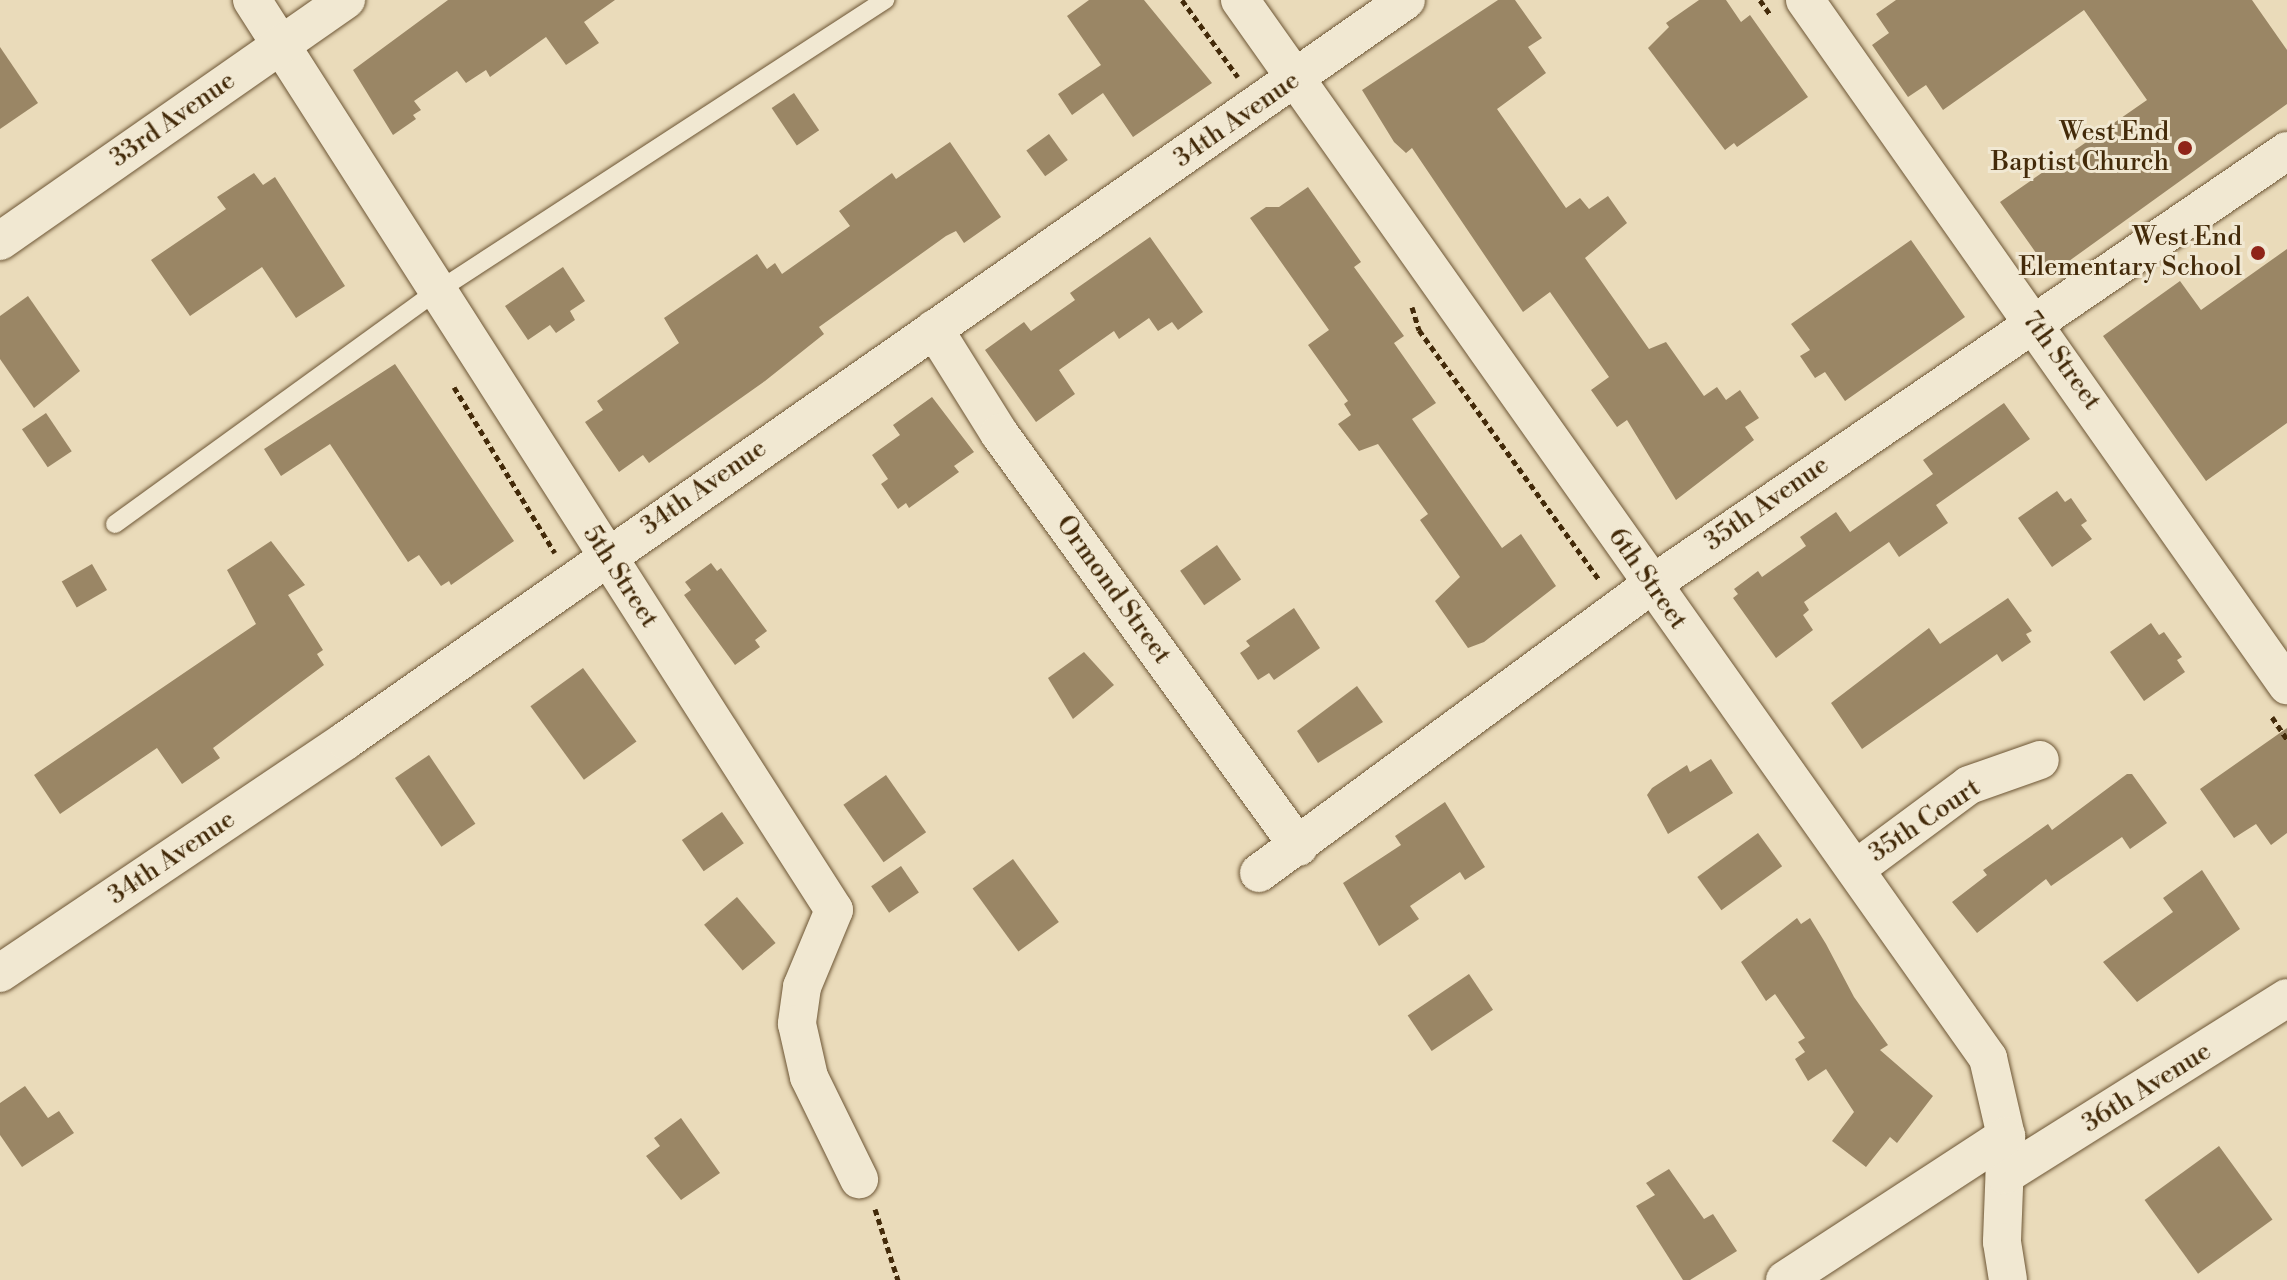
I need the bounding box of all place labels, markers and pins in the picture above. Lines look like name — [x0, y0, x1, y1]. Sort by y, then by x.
place label: West End Baptist Church — [1991, 117, 2169, 178]
marker: West End Baptist Church — [2176, 139, 2194, 157]
place label: West End Elementary School — [2019, 222, 2242, 284]
marker: West End Elementary School — [2249, 244, 2267, 262]

